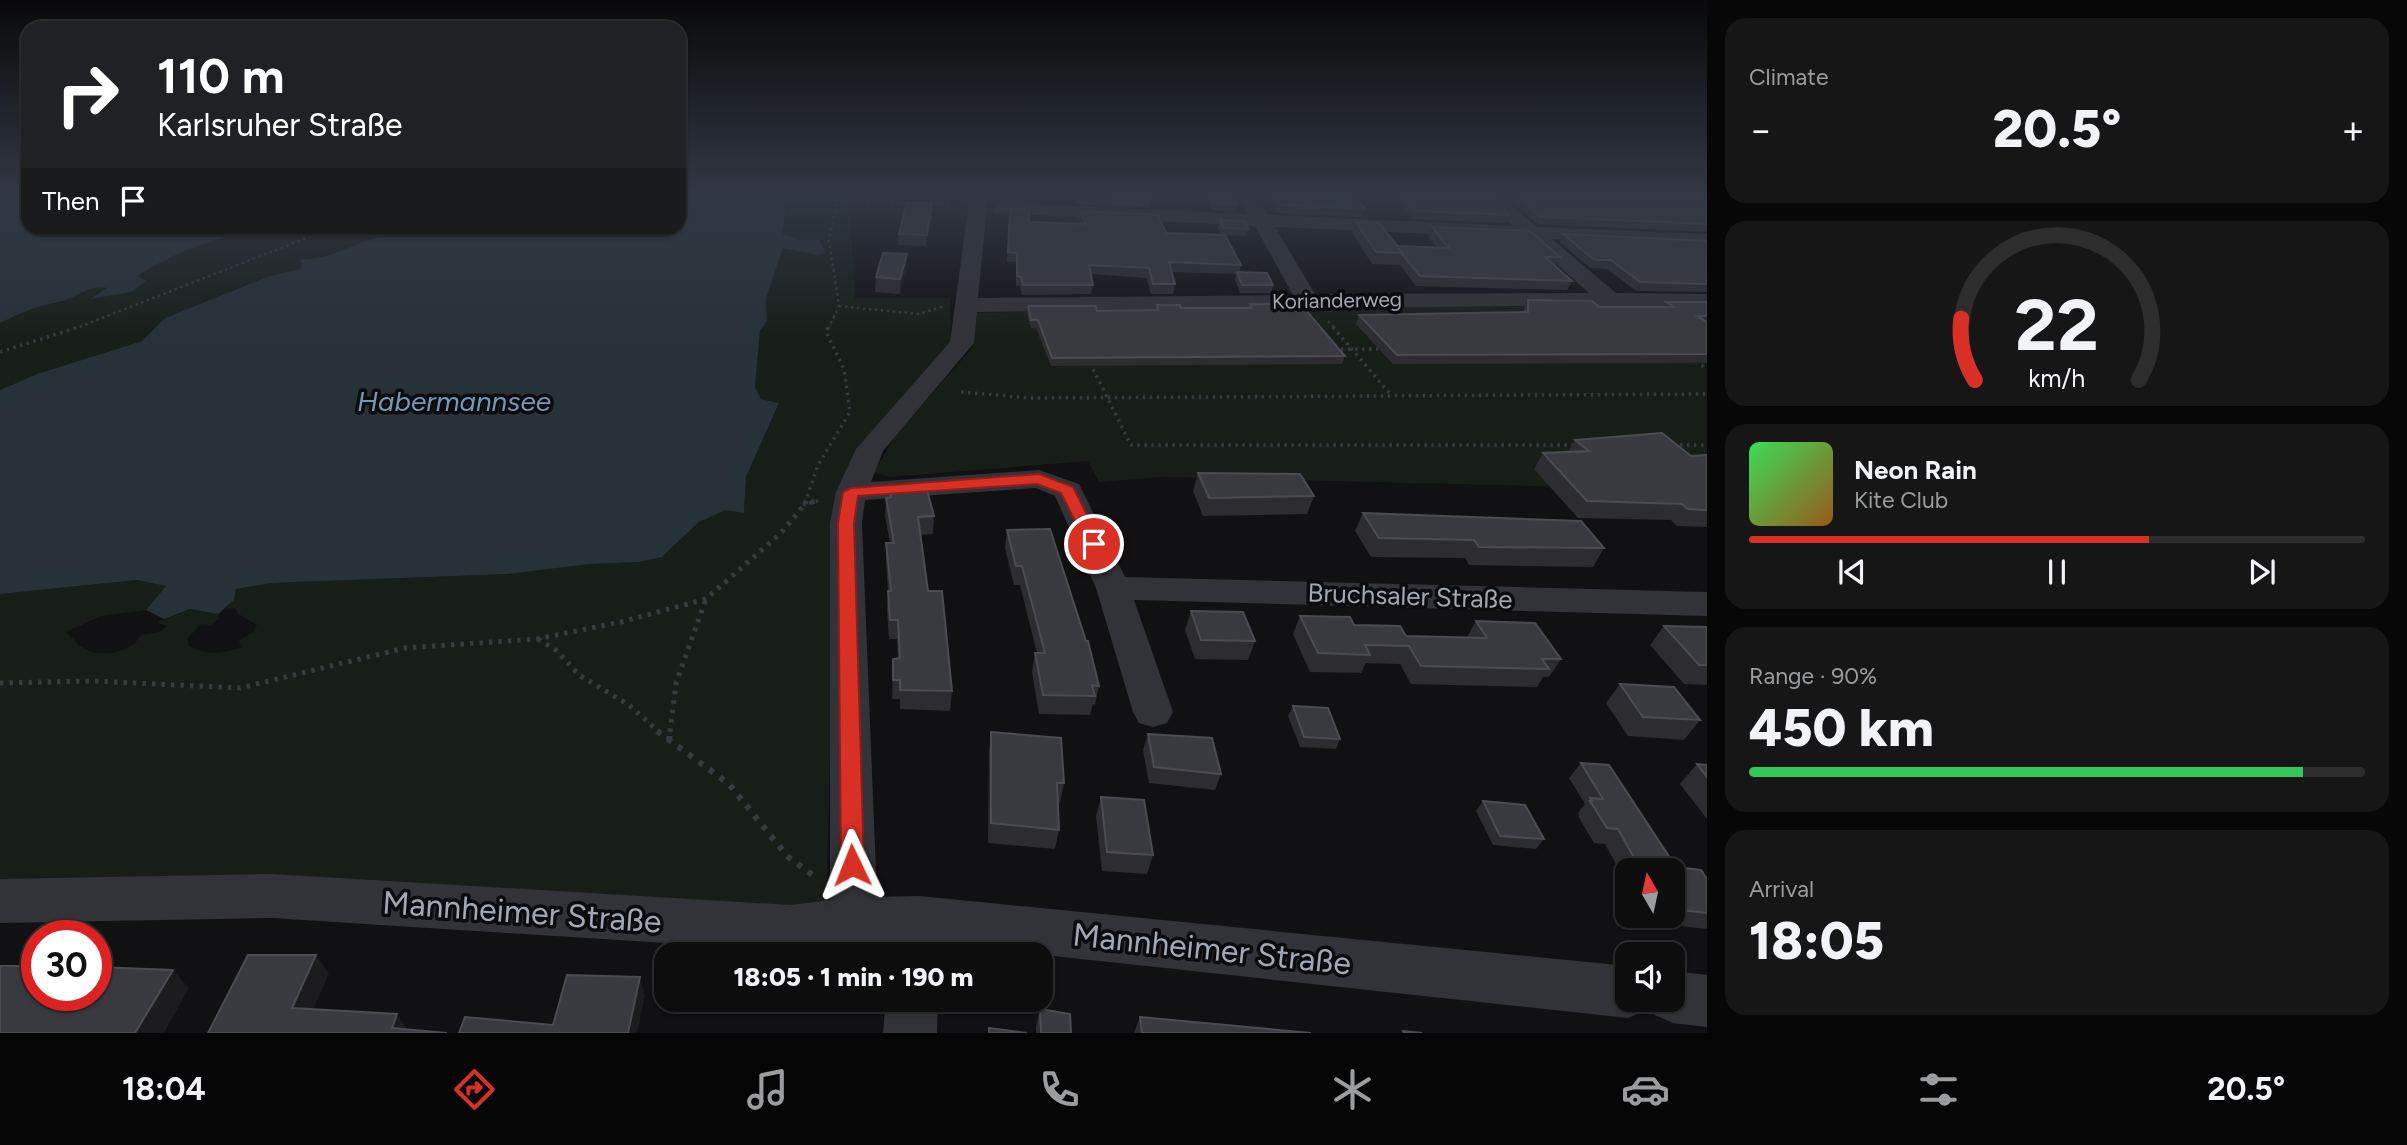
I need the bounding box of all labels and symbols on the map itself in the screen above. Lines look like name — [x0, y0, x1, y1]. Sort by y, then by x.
street label: Korianderweg — [1272, 286, 1402, 314]
water label: Habermannsee — [357, 384, 551, 418]
pin — [1064, 514, 1124, 574]
street label: Bruchsaler Straße — [1307, 576, 1513, 616]
position arrow — [815, 828, 889, 902]
north arrow — [1615, 858, 1685, 928]
street label: Mannheimer Straße — [381, 883, 663, 941]
street label: Mannheimer Straße — [1071, 915, 1353, 983]
speed limit sign: 30 — [21, 920, 112, 1011]

